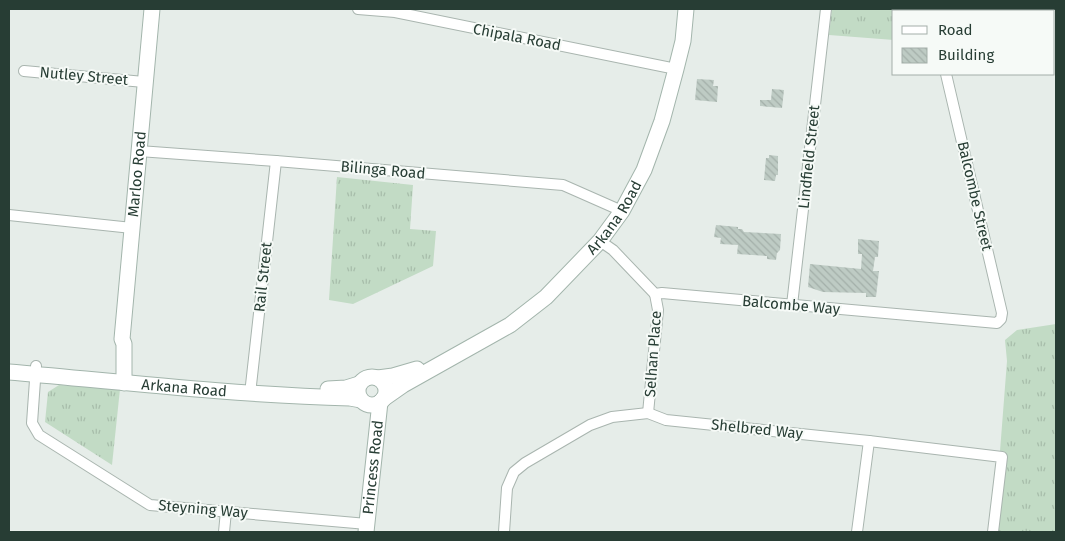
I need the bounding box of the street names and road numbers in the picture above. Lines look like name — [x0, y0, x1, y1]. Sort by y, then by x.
street label: Chipala Road — [472, 20, 562, 54]
street label: Nutley Street — [39, 63, 130, 89]
street label: Lindfield Street — [795, 104, 823, 210]
street label: Marloo Road — [124, 130, 150, 218]
street label: Balcombe Street — [954, 140, 996, 253]
street label: Bilinga Road — [340, 157, 426, 183]
street label: Arkana Road — [583, 178, 646, 258]
street label: Rail Street — [250, 240, 276, 313]
street label: Balcombe Way — [741, 292, 841, 318]
street label: Selhan Place — [641, 310, 665, 398]
street label: Arkana Road — [141, 375, 228, 400]
street label: Shelbred Way — [710, 415, 804, 443]
street label: Princess Road — [359, 419, 387, 515]
street label: Steyning Way — [158, 496, 249, 522]

